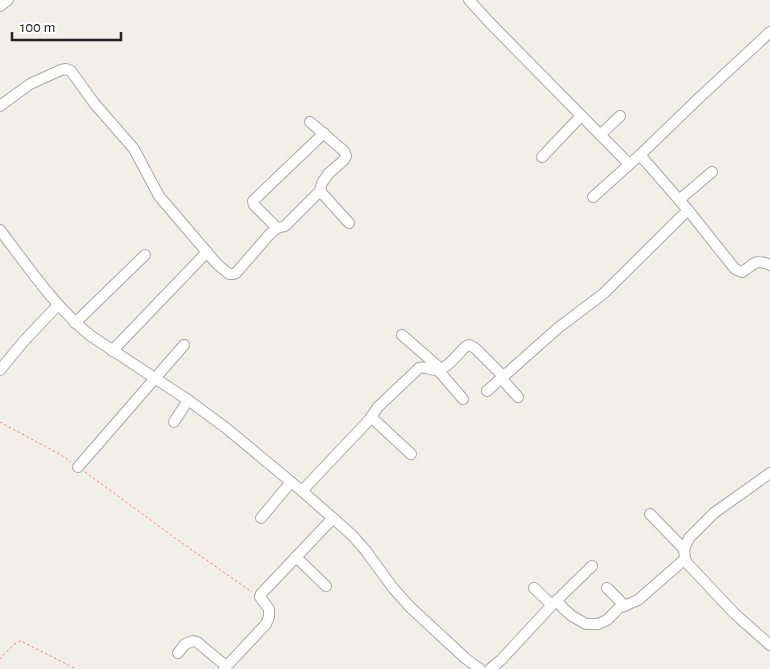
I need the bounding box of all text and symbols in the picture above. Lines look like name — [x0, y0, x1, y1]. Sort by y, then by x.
scale bar — [12, 10, 121, 42]
text: 100 m — [20, 20, 55, 35]

